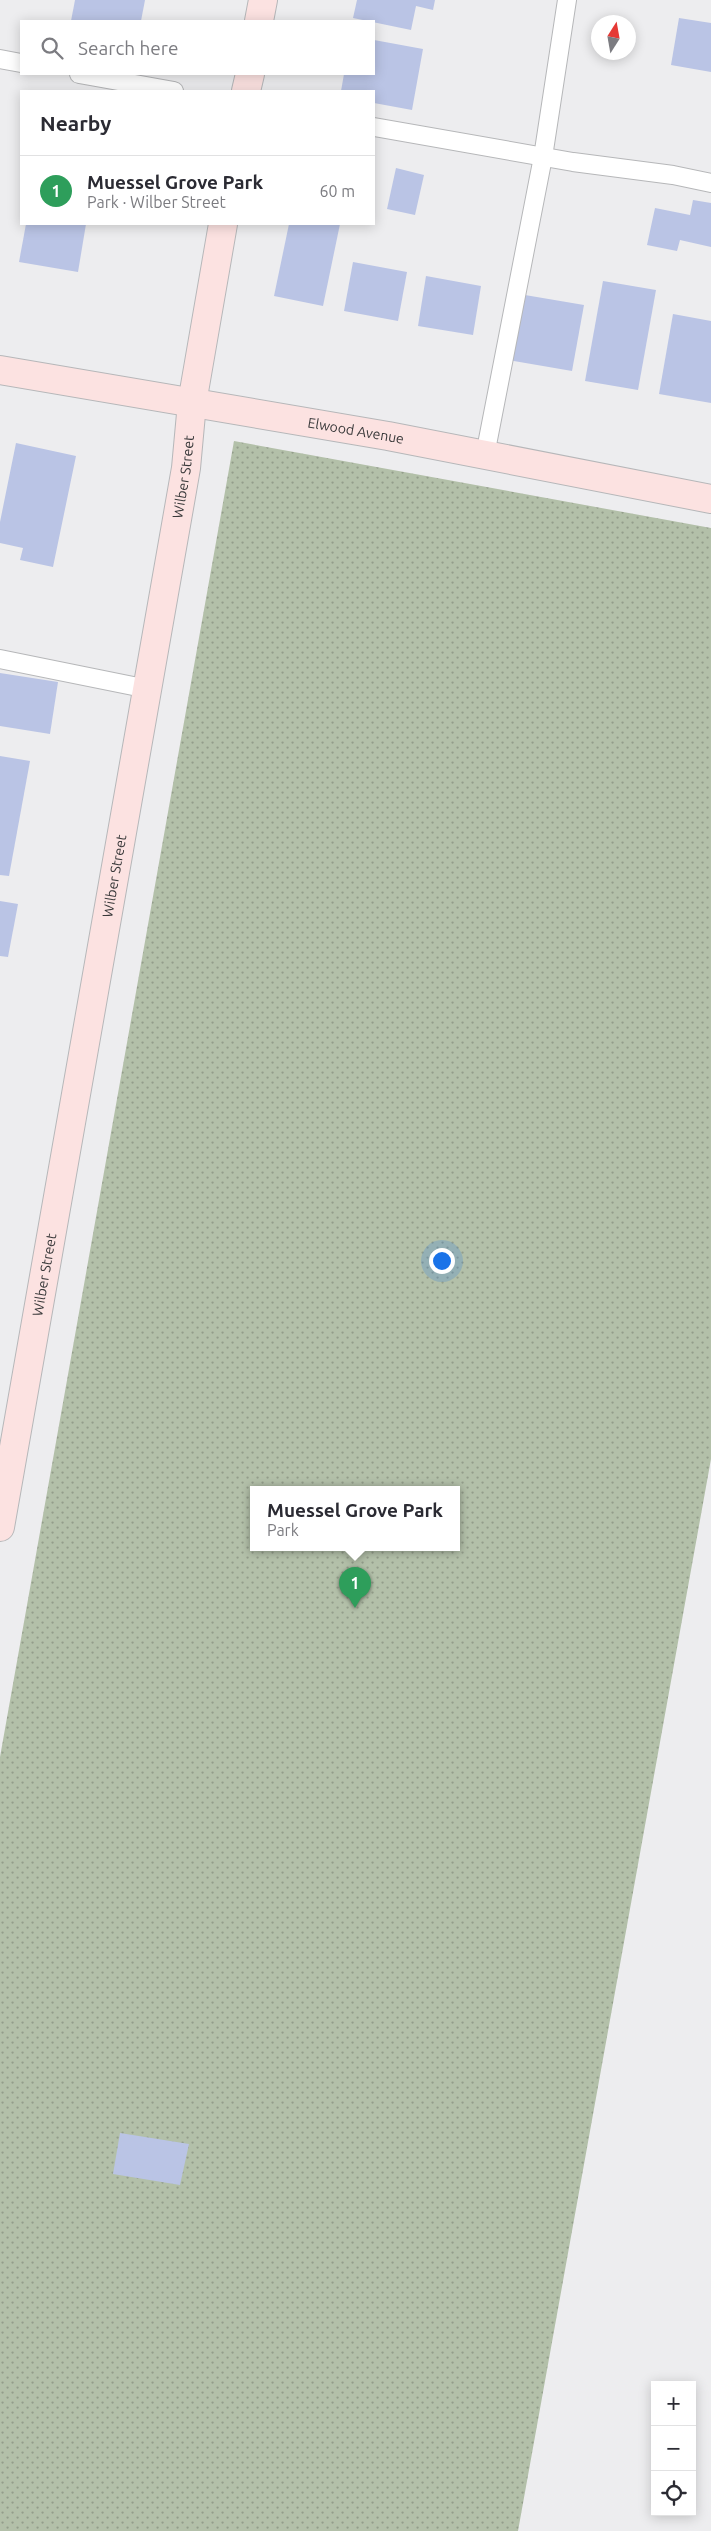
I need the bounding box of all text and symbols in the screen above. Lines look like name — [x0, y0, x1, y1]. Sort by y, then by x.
north arrow — [591, 15, 636, 60]
search box — [20, 20, 375, 75]
icon: search — [38, 34, 66, 62]
text: Search here — [78, 37, 178, 59]
text: Nearby — [40, 111, 111, 135]
text: Muessel Grove Park — [87, 171, 263, 193]
text: 1 — [51, 182, 61, 200]
text: 60 m — [319, 182, 355, 200]
text: Park · Wilber Street — [87, 193, 226, 211]
street label: Elwood Avenue — [307, 414, 405, 447]
street label: Wilber Street — [169, 434, 197, 520]
street label: Wilber Street — [99, 833, 130, 919]
street label: Wilber Street — [29, 1232, 60, 1318]
your location — [429, 1248, 455, 1274]
popup — [250, 1486, 460, 1551]
text: Muessel Grove Park — [267, 1499, 443, 1521]
text: Park — [267, 1521, 299, 1539]
pin: 1 — [339, 1567, 371, 1608]
map controls — [651, 2381, 696, 2516]
button: + — [651, 2381, 696, 2426]
button: − — [651, 2426, 696, 2471]
button: locate — [651, 2471, 696, 2516]

